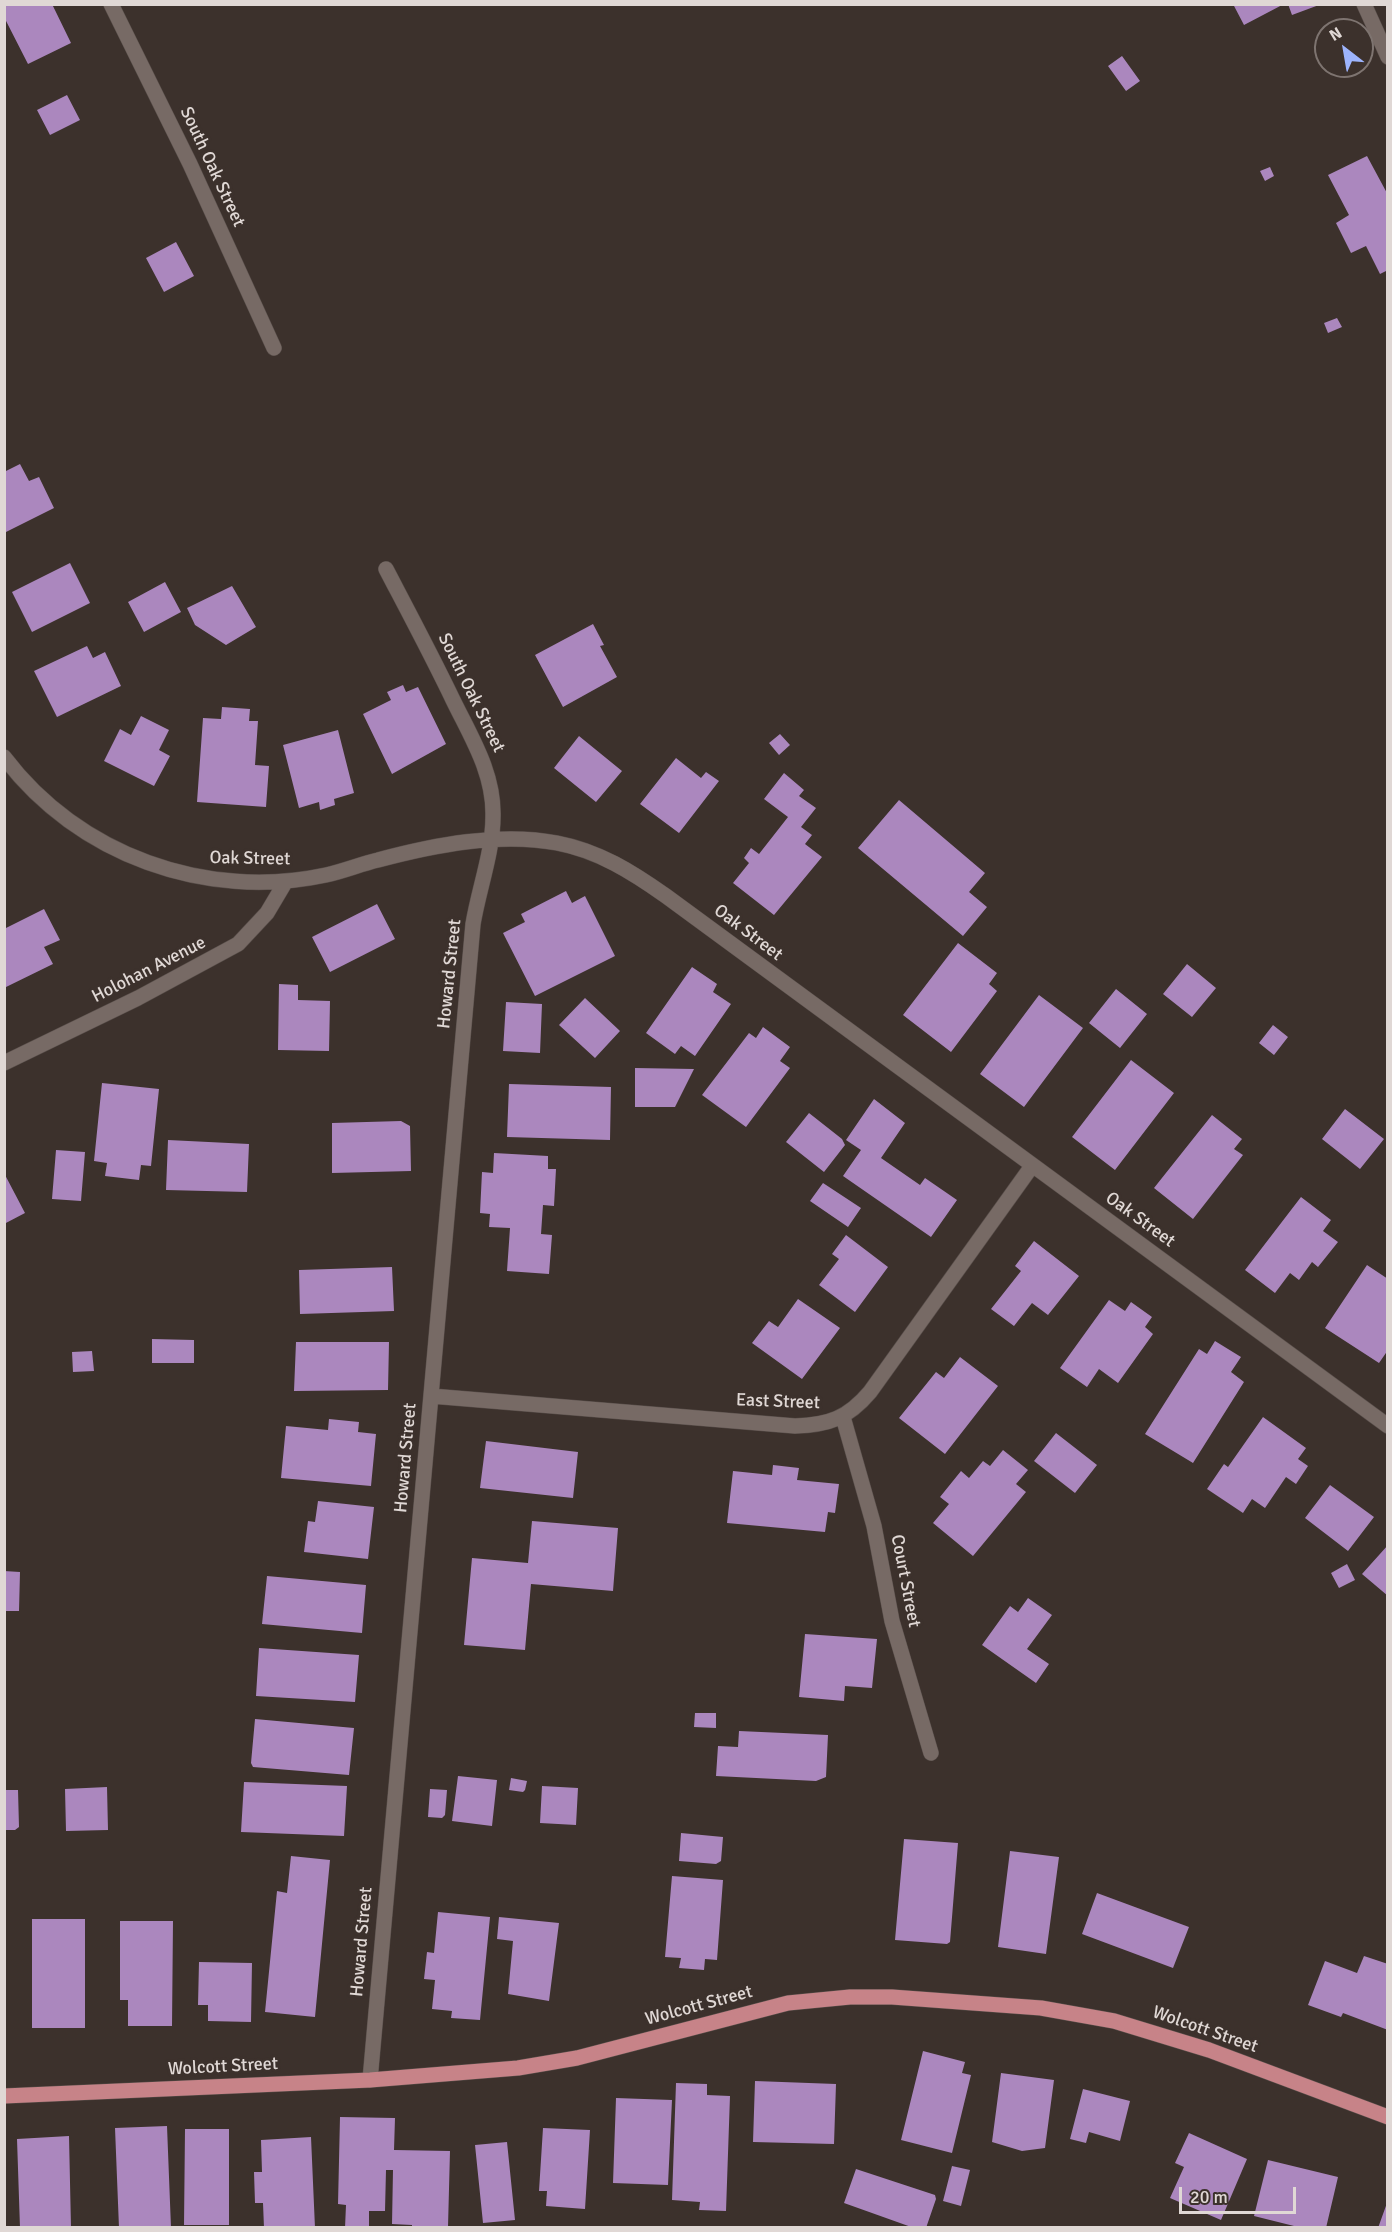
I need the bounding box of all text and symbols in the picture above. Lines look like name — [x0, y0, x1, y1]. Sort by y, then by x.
north arrow — [1314, 18, 1374, 78]
text: N — [1326, 23, 1346, 46]
street label: South Oak Street — [175, 104, 249, 230]
street label: South Oak Street — [433, 630, 509, 756]
street label: Oak Street — [210, 847, 290, 871]
street label: Oak Street — [709, 900, 787, 966]
street label: Howard Street — [434, 918, 466, 1030]
street label: Holohan Avenue — [88, 932, 210, 1008]
street label: Oak Street — [1101, 1188, 1179, 1252]
street label: East Street — [736, 1390, 820, 1414]
street label: Howard Street — [390, 1402, 422, 1514]
street label: Court Street — [885, 1533, 925, 1629]
street label: Howard Street — [346, 1886, 378, 1998]
street label: Wolcott Street — [643, 1981, 755, 2031]
street label: Wolcott Street — [1149, 2002, 1261, 2058]
street label: Wolcott Street — [167, 2053, 279, 2081]
scale bar — [1182, 2175, 1299, 2213]
text: 20 m — [1190, 2186, 1228, 2208]

